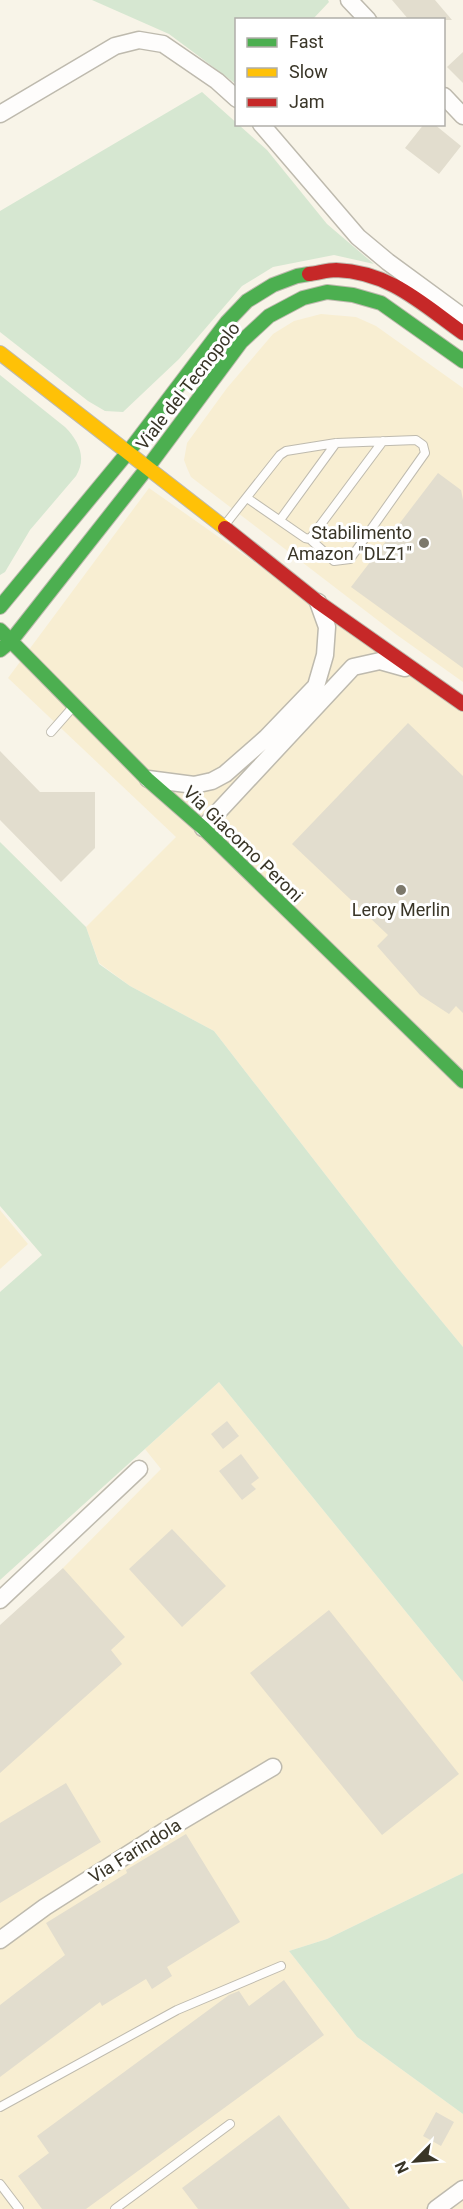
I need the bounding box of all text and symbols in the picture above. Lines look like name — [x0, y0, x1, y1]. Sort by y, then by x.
legend — [235, 18, 445, 126]
text: Fast — [289, 31, 324, 52]
text: Slow — [289, 61, 328, 82]
text: Jam — [289, 91, 325, 112]
street label: Viale del Tecnopolo — [131, 318, 244, 454]
place label: Stabilimento Amazon "DLZ1" — [287, 522, 412, 564]
marker: Stabilimento Amazon "DLZ1" — [417, 536, 431, 550]
street label: Via Giacomo Peroni — [179, 781, 307, 906]
marker: Leroy Merlin — [394, 883, 408, 897]
place label: Leroy Merlin — [352, 899, 450, 920]
street label: Via Farindola — [85, 1814, 185, 1887]
north arrow — [385, 2131, 445, 2191]
text: N — [391, 2158, 413, 2176]

